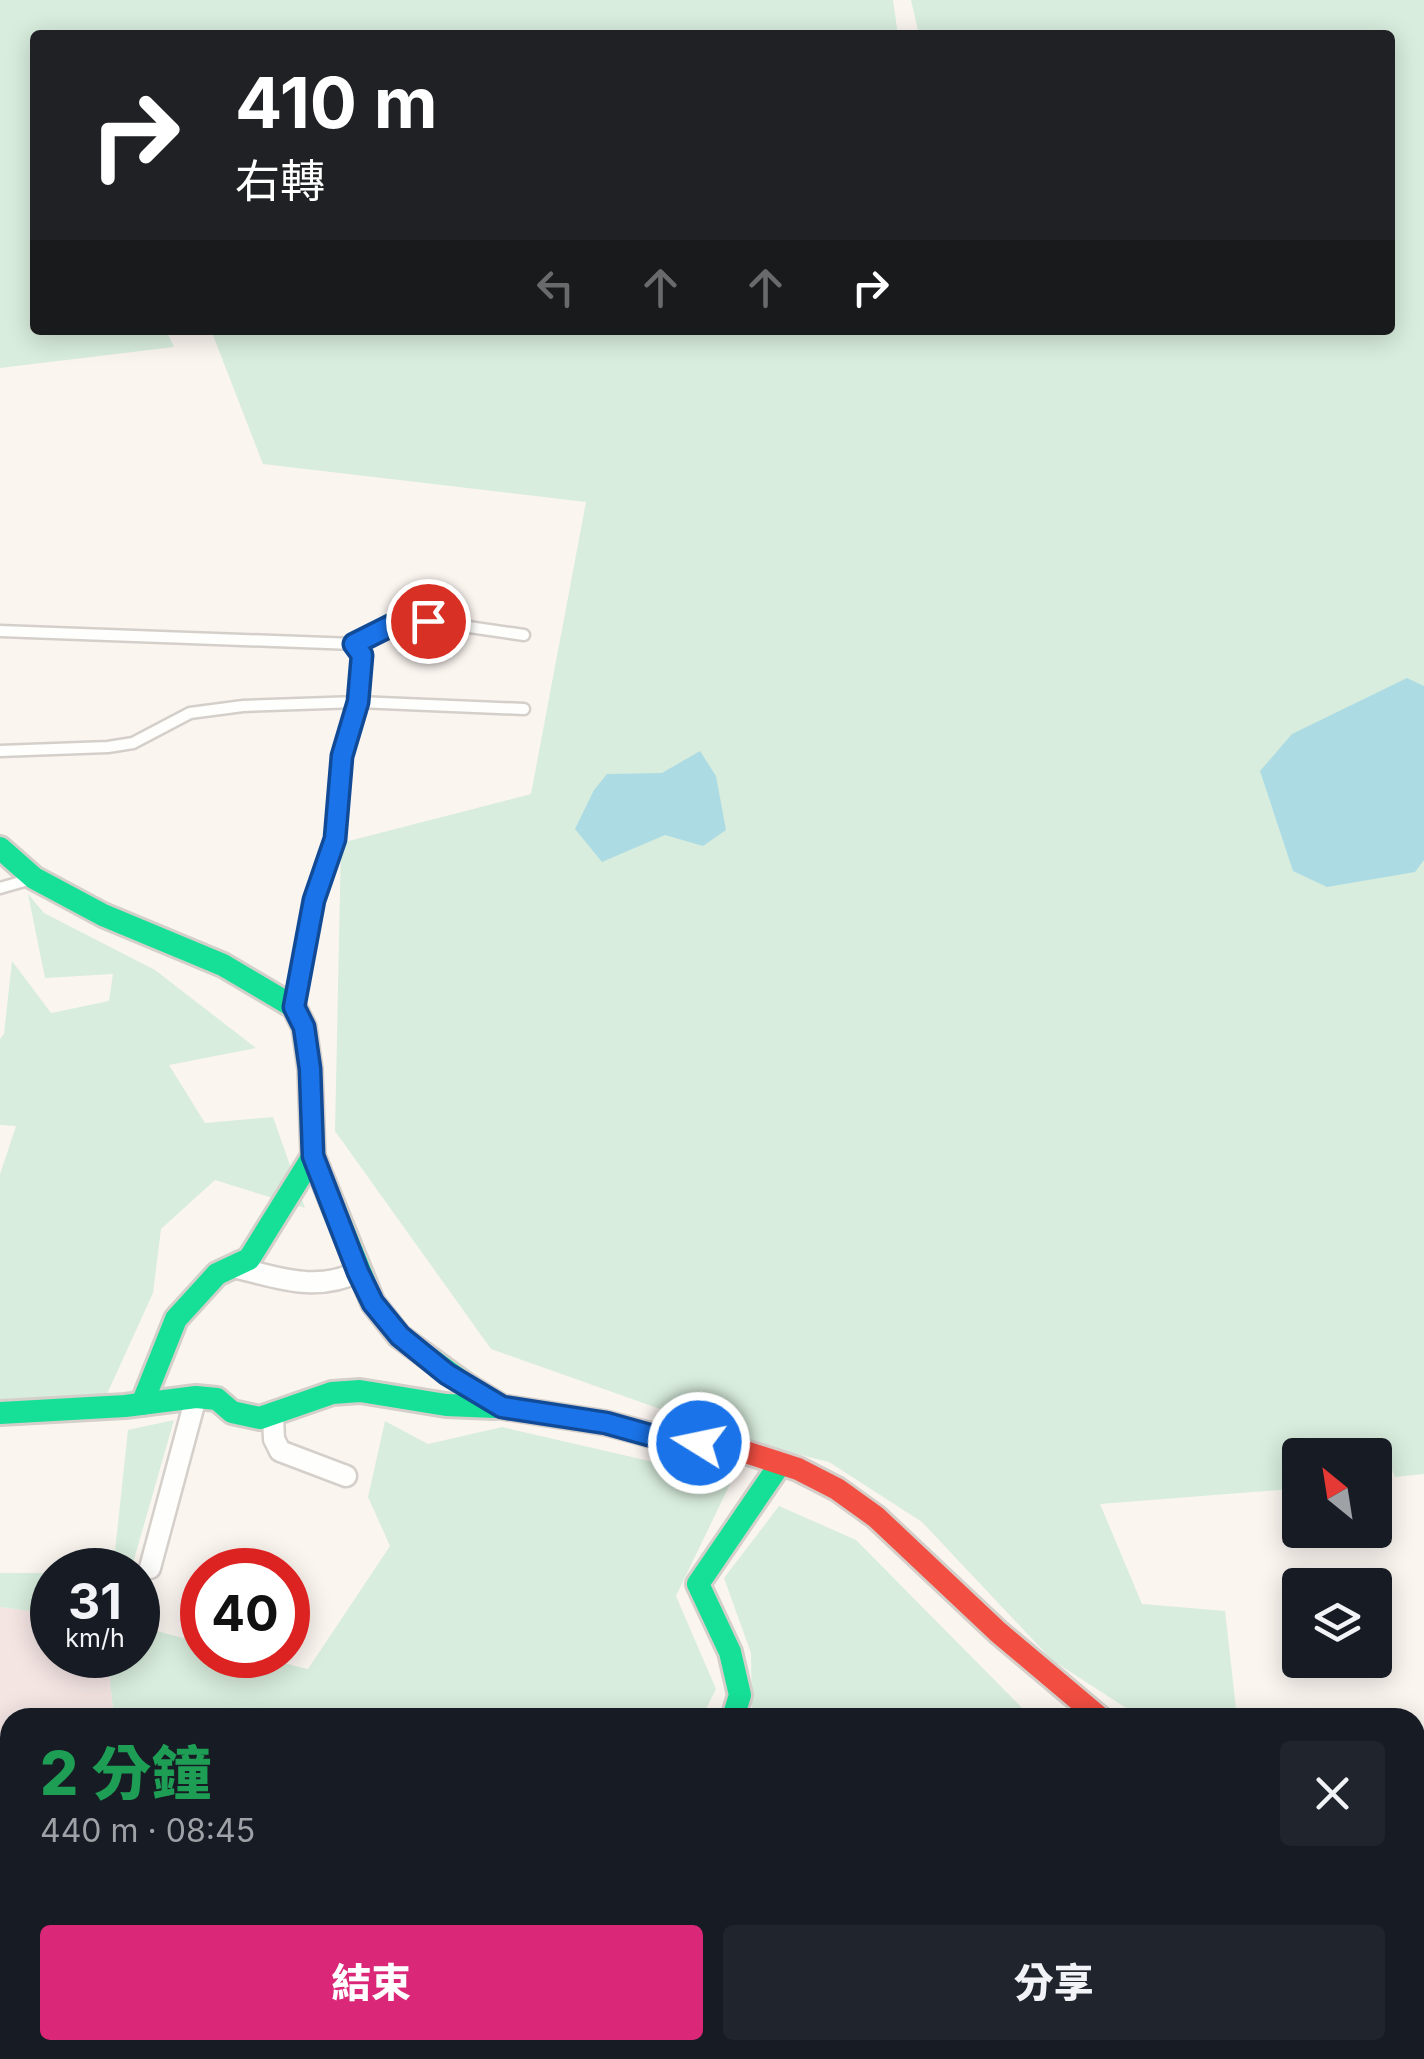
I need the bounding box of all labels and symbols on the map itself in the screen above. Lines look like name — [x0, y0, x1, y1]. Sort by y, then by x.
pin — [386, 579, 471, 664]
position arrow — [647, 1391, 751, 1495]
north arrow — [1282, 1438, 1392, 1548]
speed limit sign: 40 — [180, 1548, 310, 1678]

